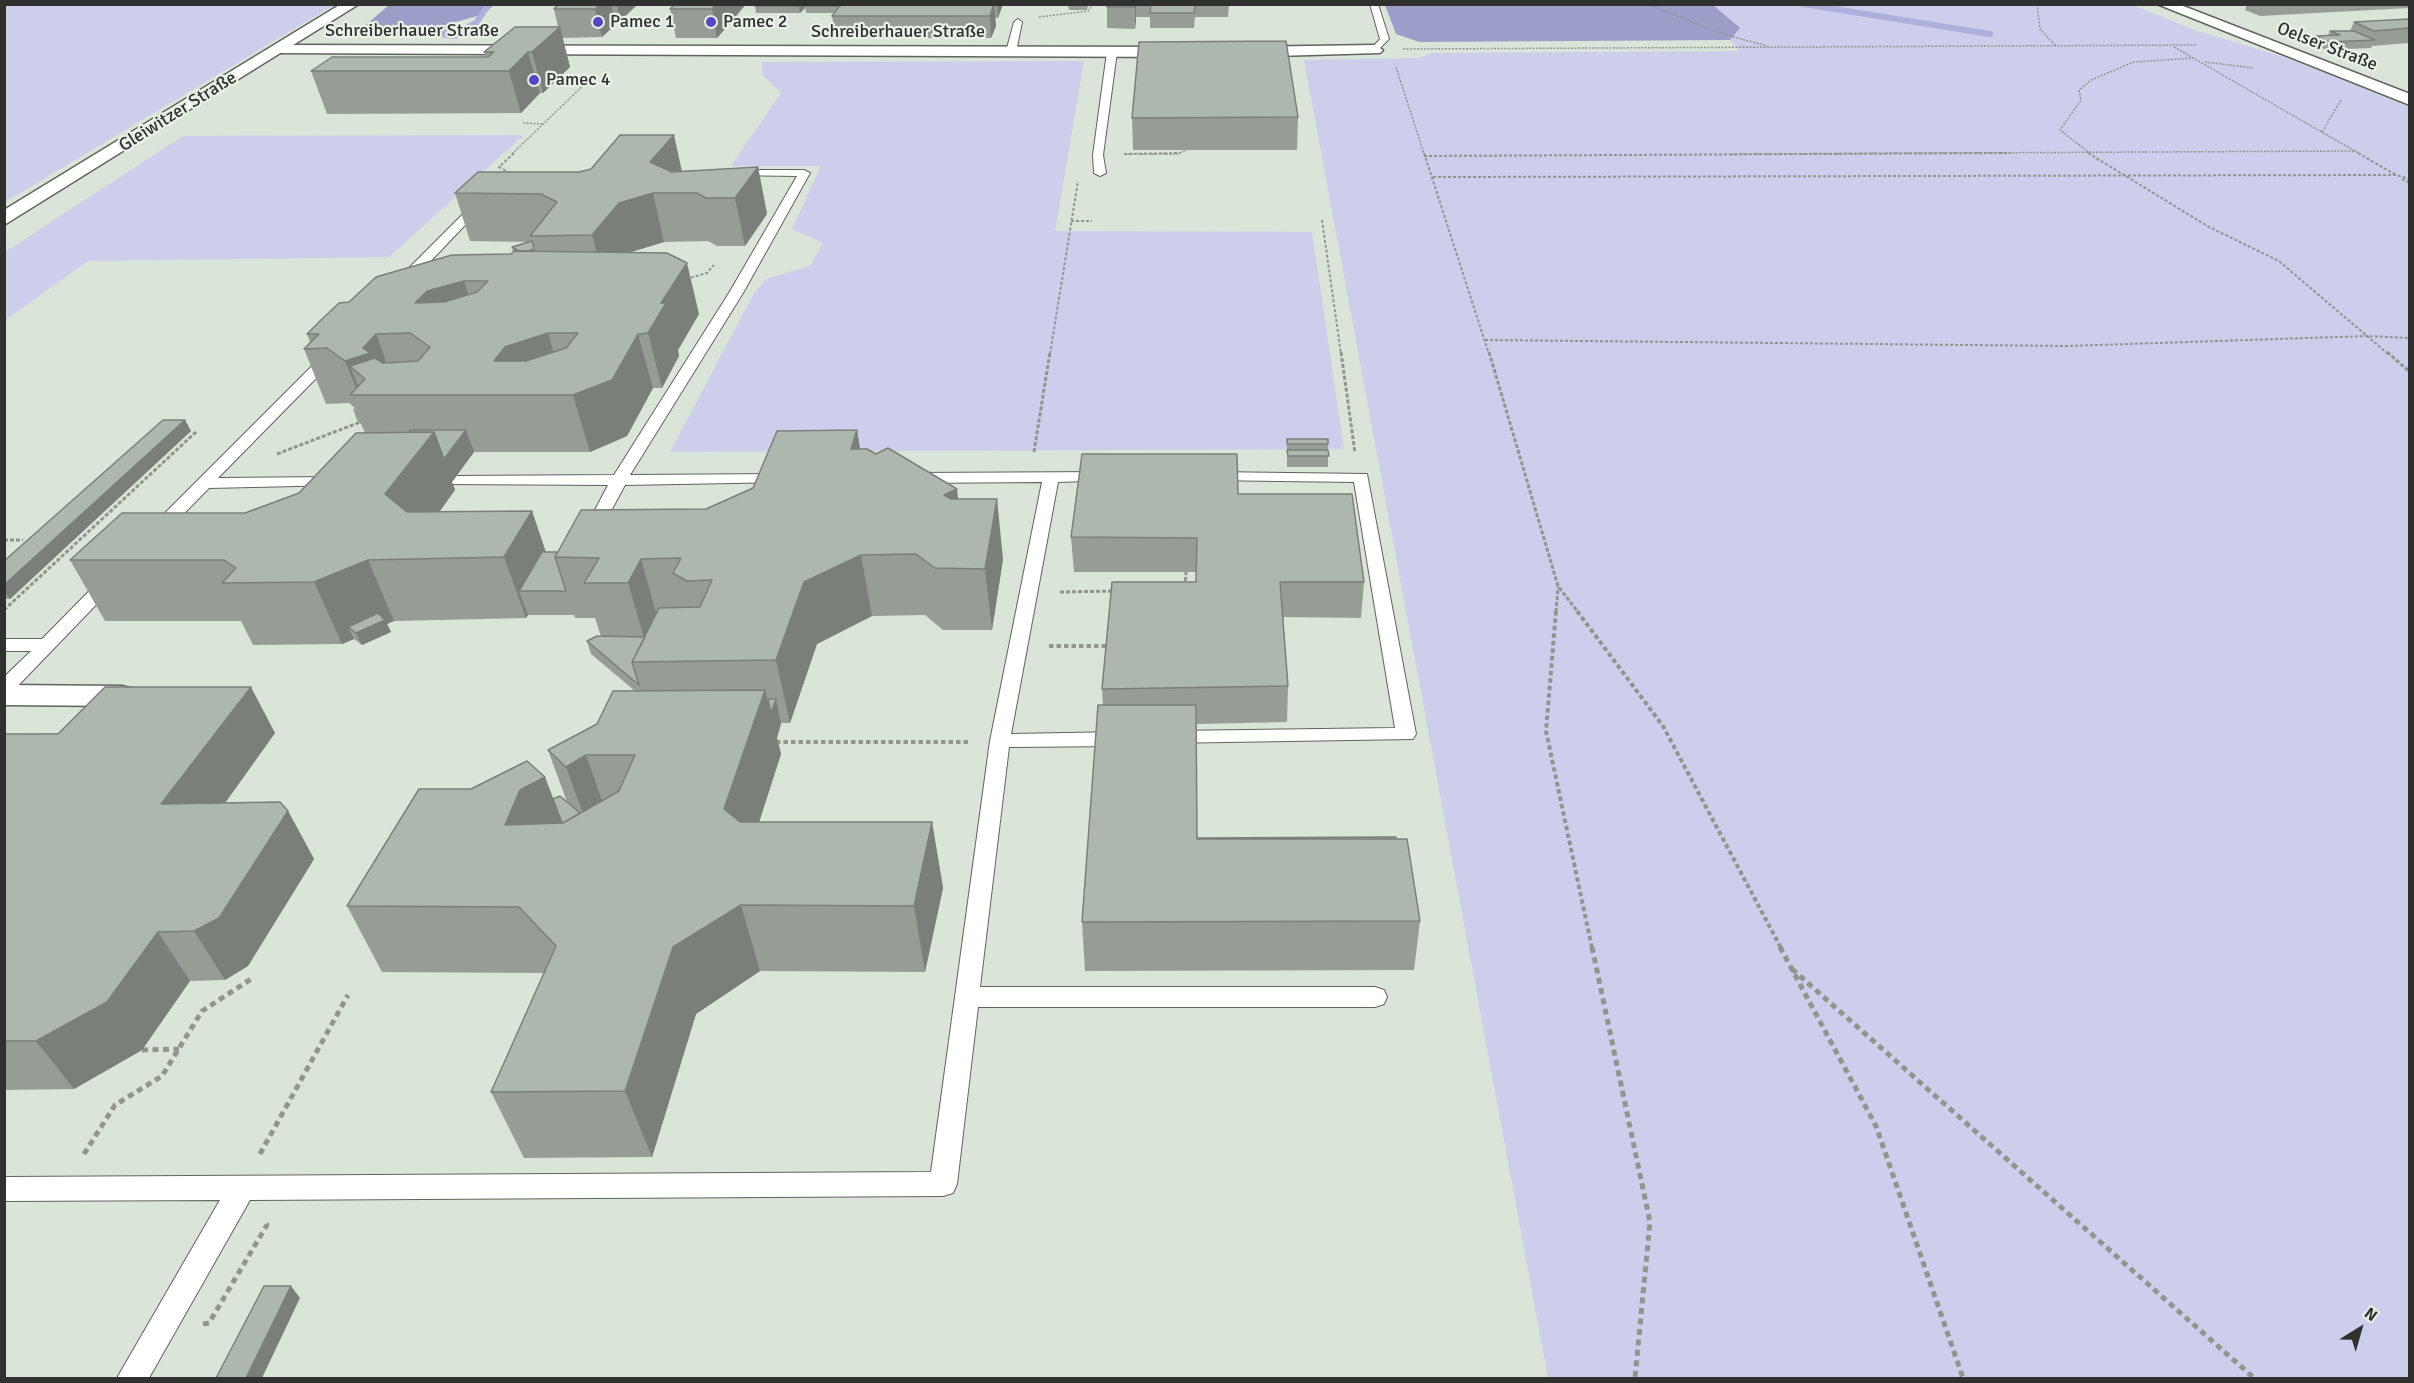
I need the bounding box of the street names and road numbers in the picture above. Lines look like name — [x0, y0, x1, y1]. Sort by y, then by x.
street label: Oelser Straße — [2274, 18, 2380, 76]
street label: Schreiberhauer Straße — [325, 20, 499, 42]
street label: Schreiberhauer Straße — [811, 21, 985, 43]
street label: Gleiwitzer Straße — [115, 67, 241, 157]

